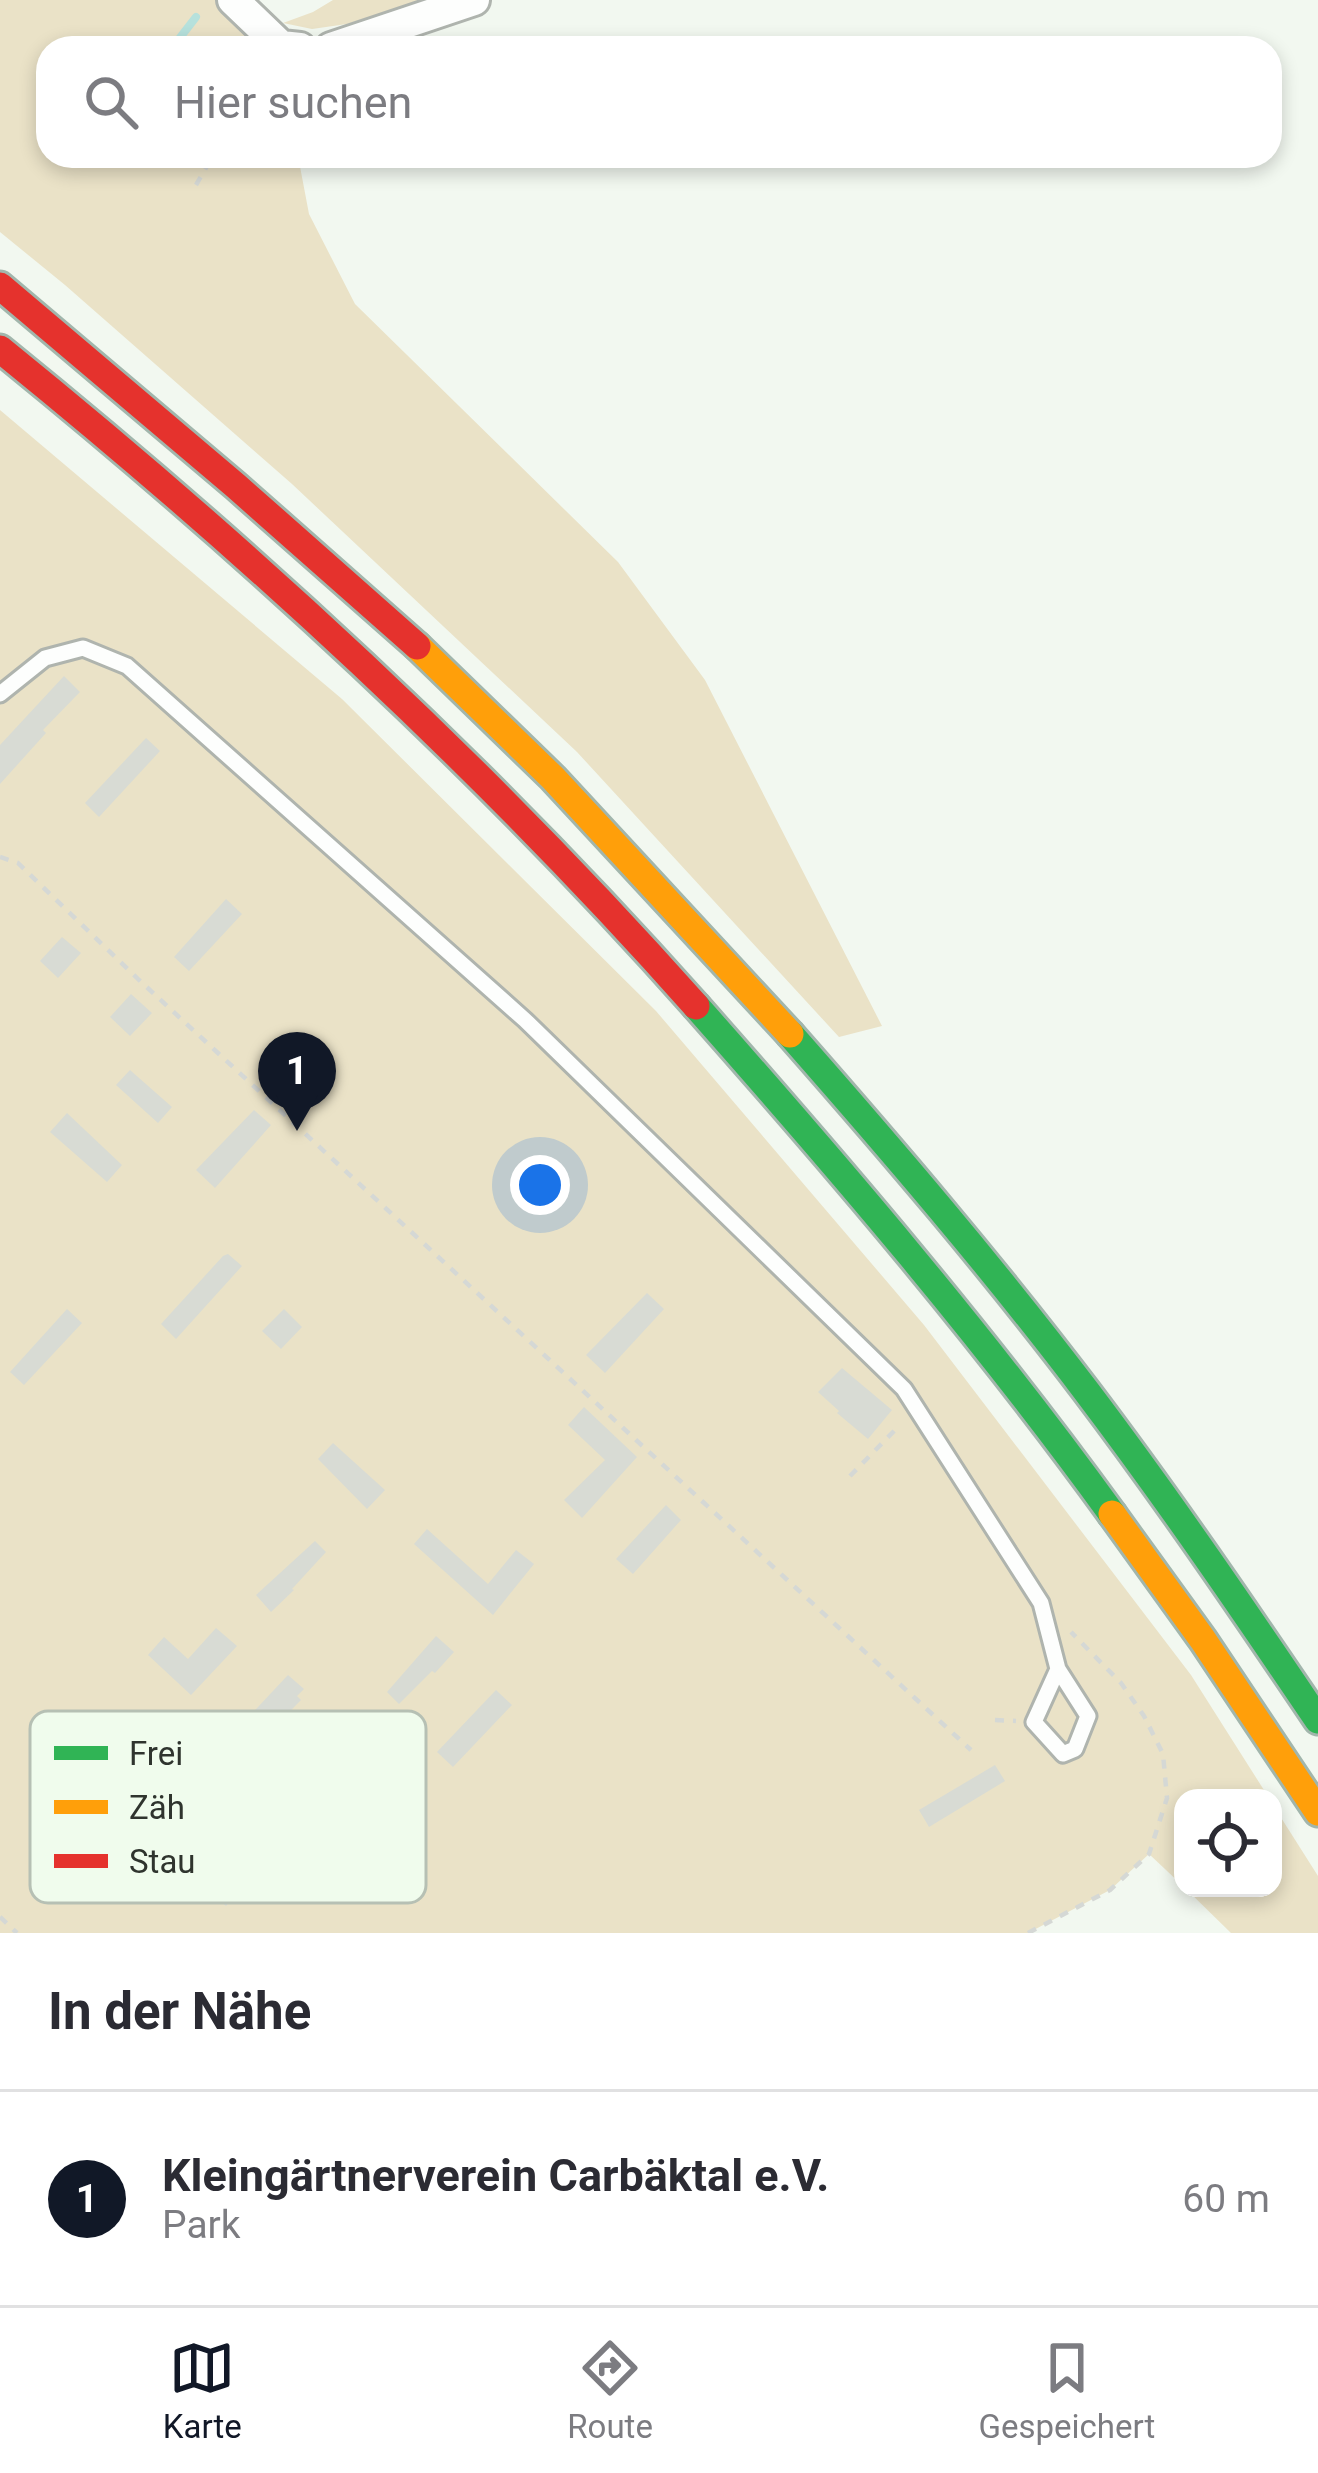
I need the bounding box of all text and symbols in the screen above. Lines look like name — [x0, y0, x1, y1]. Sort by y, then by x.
search box — [36, 36, 1282, 168]
icon: search — [78, 69, 144, 135]
text: Hier suchen — [174, 76, 412, 129]
pin: 1 — [258, 1032, 336, 1131]
your location — [510, 1155, 570, 1215]
legend — [30, 1711, 426, 1903]
text: Frei — [129, 1734, 183, 1773]
text: Zäh — [129, 1788, 185, 1827]
map controls — [1174, 1789, 1282, 1897]
button: locate — [1174, 1789, 1282, 1897]
text: Stau — [129, 1842, 196, 1881]
text: In der Nähe — [48, 1982, 311, 2041]
text: Kleingärtnerverein Carbäktal e.V. — [162, 2149, 829, 2202]
text: 1 — [76, 2176, 98, 2222]
text: 60 m — [1182, 2176, 1270, 2222]
text: Park — [162, 2202, 241, 2248]
tab: Karte — [163, 2335, 242, 2446]
tab: Route — [567, 2335, 653, 2446]
tab: Gespeichert — [978, 2335, 1155, 2446]

